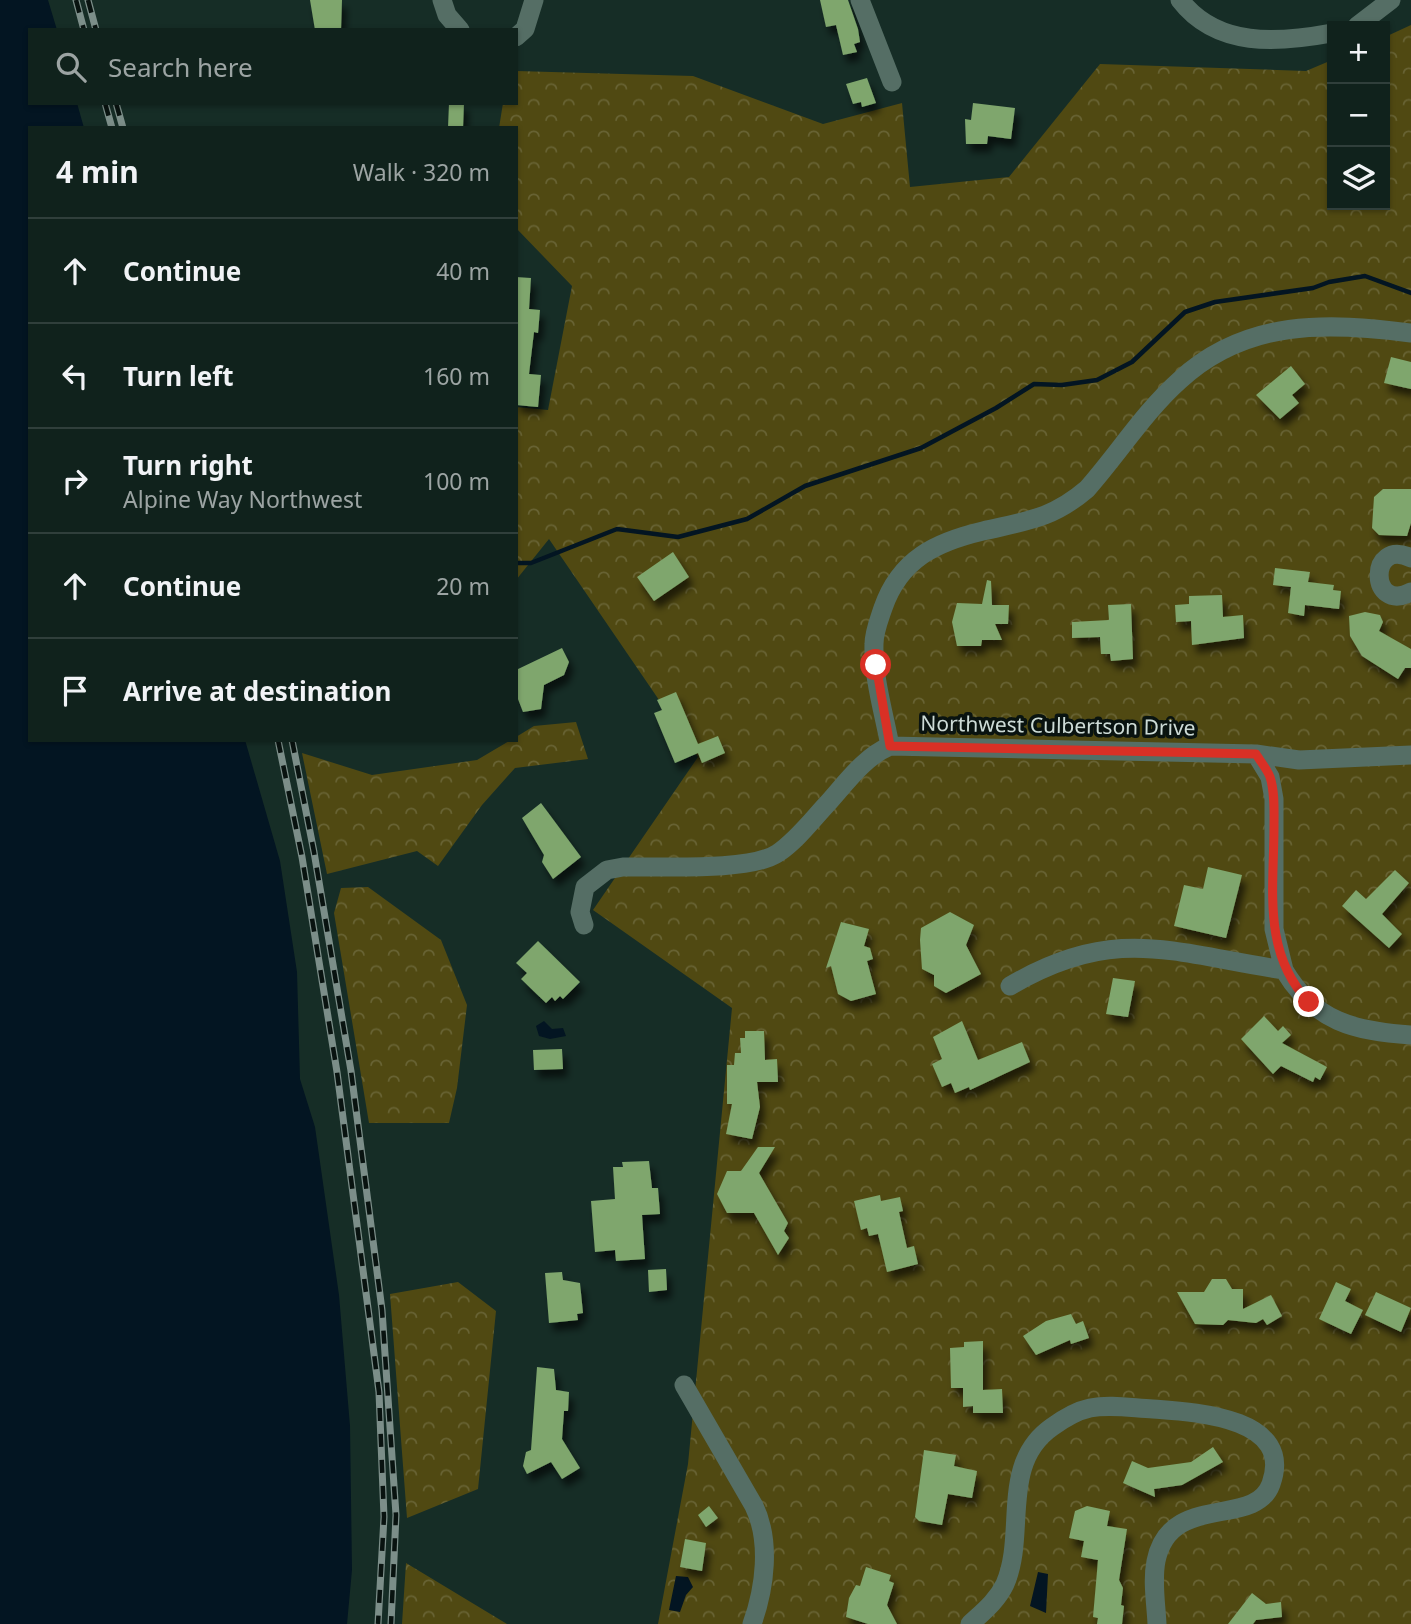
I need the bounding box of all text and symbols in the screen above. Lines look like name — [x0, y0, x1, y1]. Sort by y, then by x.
map controls — [1327, 21, 1390, 210]
button: + — [1327, 21, 1390, 84]
search box — [28, 28, 518, 105]
icon: search — [52, 48, 90, 86]
text: Search here — [108, 49, 253, 85]
button: − — [1327, 84, 1390, 147]
button: layers — [1327, 147, 1390, 210]
text: 4 min — [56, 151, 139, 192]
text: Walk · 320 m — [353, 156, 490, 188]
icon: ahead — [56, 252, 94, 290]
text: Continue — [123, 253, 241, 289]
text: 40 m — [436, 255, 490, 287]
icon: left — [56, 357, 94, 395]
text: Turn left — [123, 358, 234, 394]
text: 160 m — [423, 360, 490, 392]
text: Turn right — [123, 447, 253, 483]
icon: right — [56, 462, 94, 500]
text: 100 m — [423, 465, 490, 497]
text: Alpine Way Northwest — [123, 483, 362, 515]
icon: ahead — [56, 567, 94, 605]
text: Continue — [123, 568, 241, 604]
text: 20 m — [436, 570, 490, 602]
route start — [860, 649, 891, 680]
icon: arrive — [56, 672, 94, 710]
text: Arrive at destination — [123, 673, 392, 709]
street label: Northwest Culbertson Drive — [920, 709, 1196, 741]
route end — [1293, 986, 1324, 1017]

